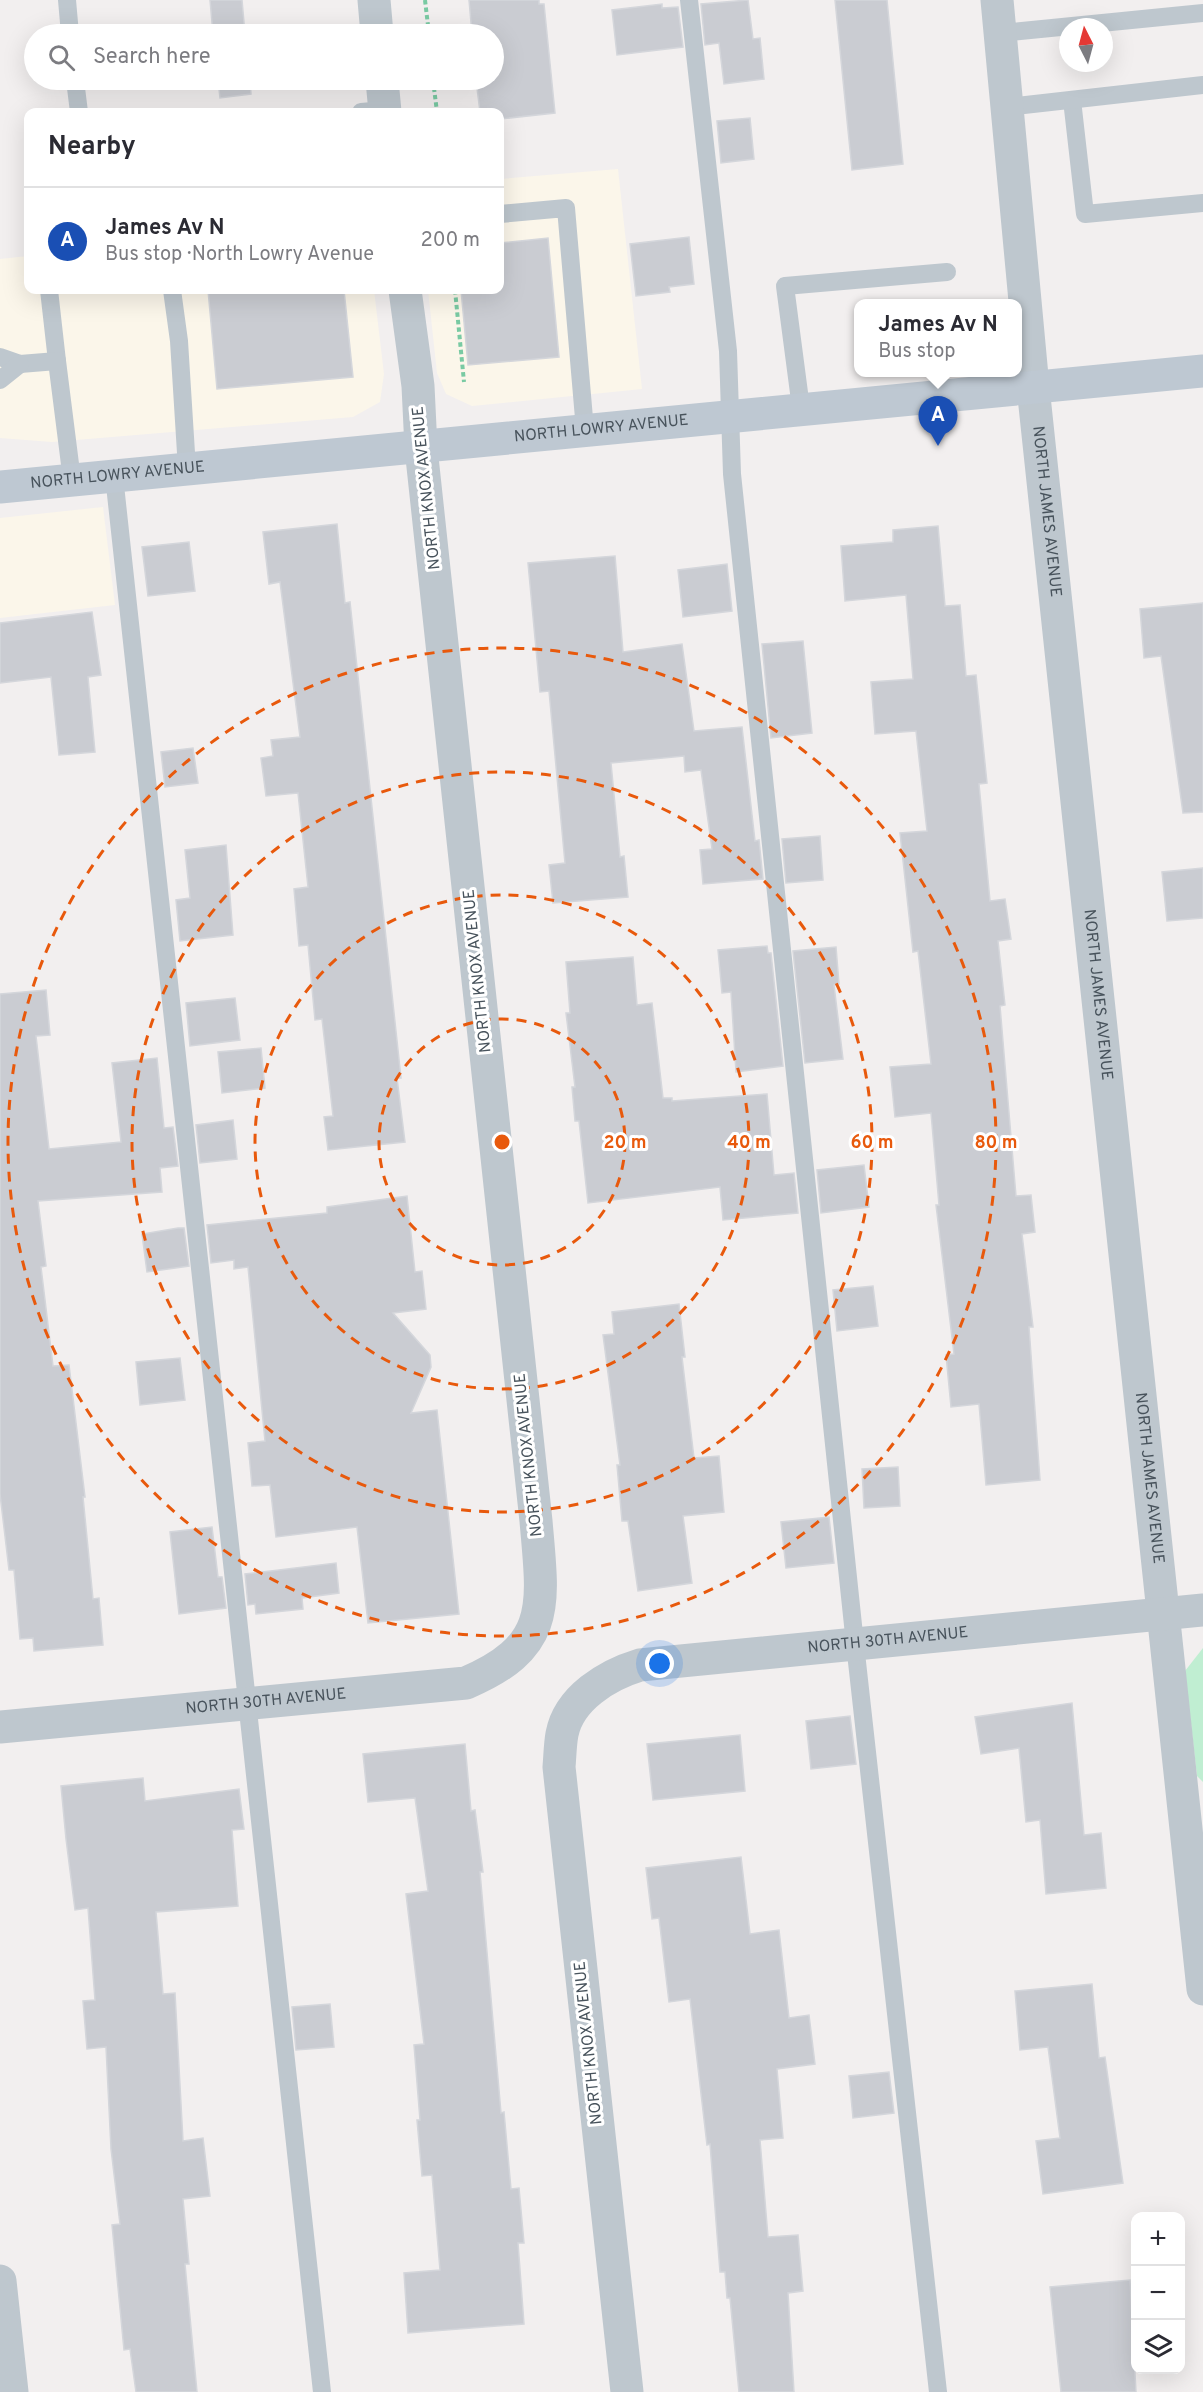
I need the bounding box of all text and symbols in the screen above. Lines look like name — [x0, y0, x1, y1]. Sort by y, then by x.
north arrow — [1059, 18, 1113, 72]
search box — [24, 24, 504, 90]
icon: search — [45, 41, 78, 74]
text: Search here — [93, 44, 211, 71]
text: Nearby — [48, 131, 136, 164]
text: James Av N — [105, 215, 225, 242]
text: A — [60, 228, 75, 254]
text: 200 m — [421, 228, 480, 254]
text: Bus stop · North Lowry Avenue — [105, 242, 374, 268]
popup — [854, 299, 1022, 377]
text: James Av N — [878, 312, 998, 339]
text: Bus stop — [878, 339, 956, 365]
pin: A — [918, 396, 958, 446]
street label: NORTH KNOX AVENUE — [408, 405, 446, 571]
street label: NORTH LOWRY AVENUE — [513, 411, 689, 447]
street label: NORTH JAMES AVENUE — [1027, 425, 1065, 598]
street label: NORTH LOWRY AVENUE — [29, 457, 206, 494]
street label: NORTH KNOX AVENUE — [459, 888, 497, 1054]
street label: NORTH JAMES AVENUE — [1078, 908, 1117, 1082]
centre of rings — [492, 1132, 512, 1152]
text: 20 m — [603, 1132, 647, 1155]
text: 40 m — [727, 1132, 771, 1155]
text: 60 m — [850, 1132, 894, 1155]
text: 80 m — [974, 1132, 1018, 1155]
street label: NORTH KNOX AVENUE — [510, 1372, 548, 1538]
street label: NORTH JAMES AVENUE — [1130, 1392, 1168, 1565]
street label: NORTH 30TH AVENUE — [807, 1623, 969, 1659]
your location — [645, 1649, 674, 1678]
street label: NORTH 30TH AVENUE — [185, 1684, 347, 1719]
street label: NORTH KNOX AVENUE — [570, 1960, 608, 2126]
map controls — [1131, 2212, 1185, 2374]
button: + — [1131, 2212, 1185, 2266]
button: − — [1131, 2266, 1185, 2320]
button: layers — [1131, 2320, 1185, 2374]

